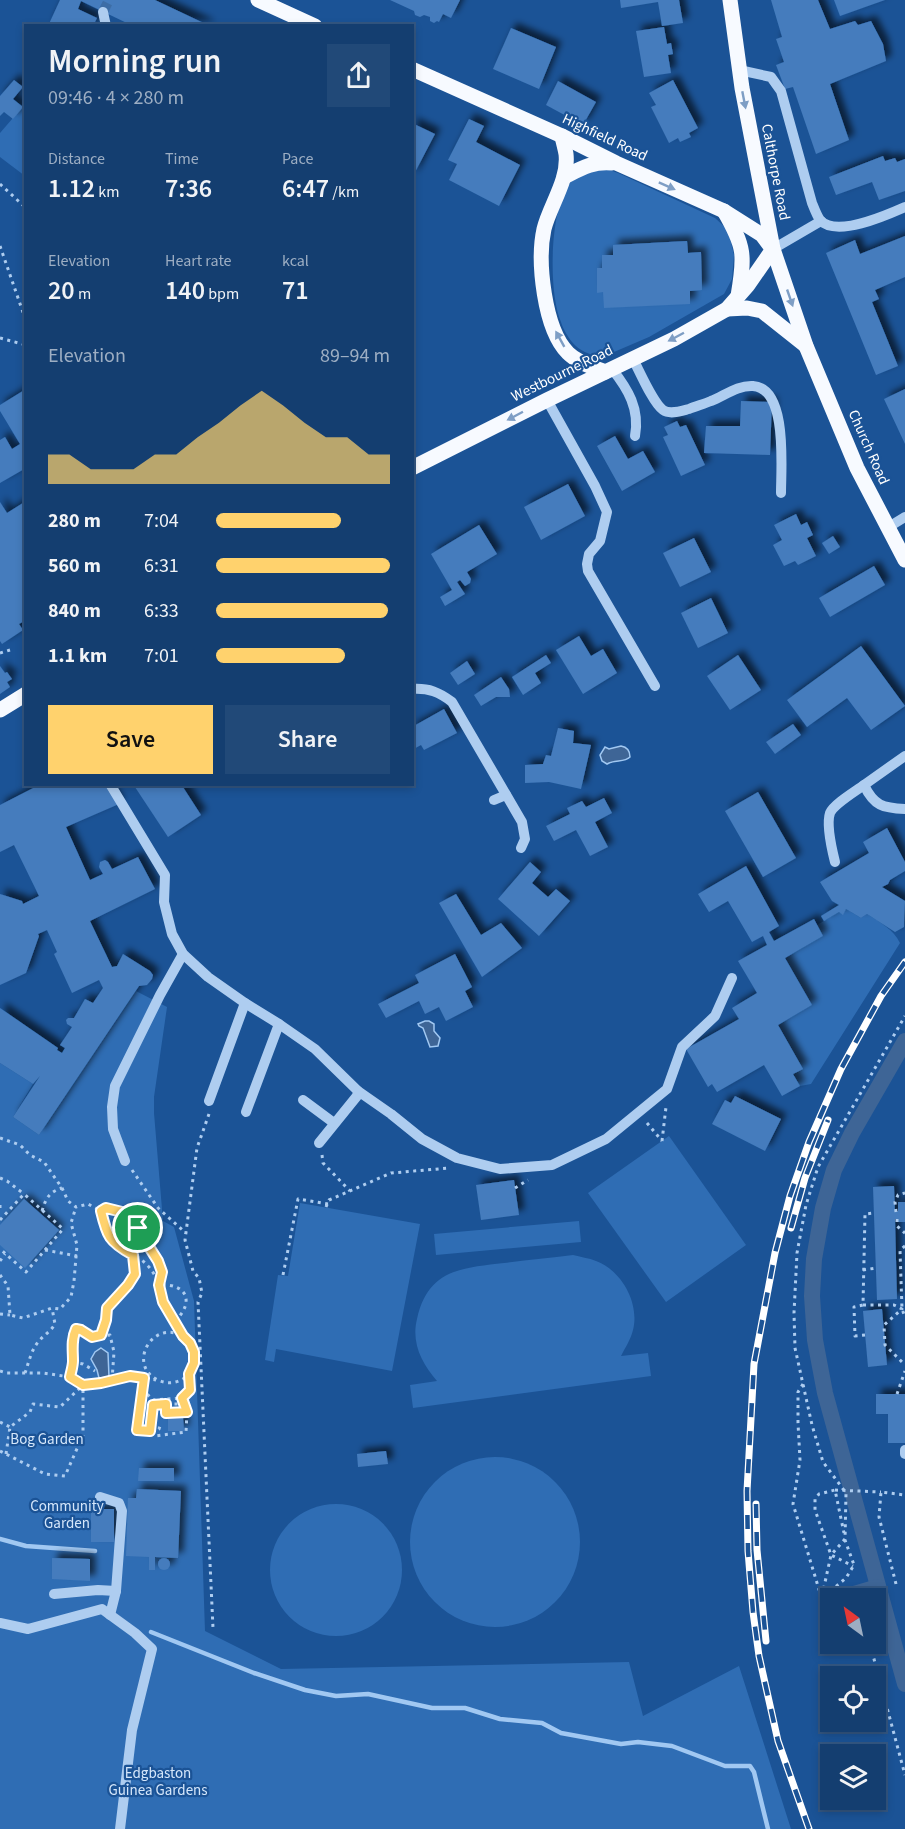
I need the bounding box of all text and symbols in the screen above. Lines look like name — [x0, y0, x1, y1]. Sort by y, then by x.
text: Morning run — [48, 38, 222, 85]
button: share — [327, 44, 390, 107]
text: 09:46 · 4 × 280 m — [48, 84, 184, 112]
one-way arrow — [740, 90, 749, 109]
street label: Highfield Road — [559, 108, 651, 166]
street label: Calthorpe Road — [756, 122, 795, 222]
text: Distance — [48, 148, 105, 170]
text: Time — [165, 148, 199, 170]
text: Pace — [282, 148, 313, 170]
text: 1.12 — [48, 170, 95, 207]
text: 7:36 — [165, 170, 212, 207]
text: 6:47 — [282, 170, 329, 207]
text: km — [95, 181, 120, 203]
text: /km — [329, 181, 359, 203]
one-way arrow — [658, 181, 675, 190]
text: Elevation — [48, 250, 110, 272]
text: Heart rate — [165, 250, 232, 272]
text: kcal — [282, 250, 309, 272]
text: 20 — [48, 272, 75, 309]
text: 140 — [165, 272, 205, 309]
text: 71 — [282, 272, 309, 309]
text: m — [75, 283, 91, 305]
text: bpm — [205, 283, 239, 305]
one-way arrow — [785, 289, 795, 307]
one-way arrow — [555, 330, 565, 347]
one-way arrow — [668, 332, 685, 342]
street label: Westbourne Road — [508, 340, 617, 407]
text: Elevation — [48, 342, 126, 370]
text: 89–94 m — [320, 342, 390, 370]
street label: Church Road — [843, 406, 894, 488]
one-way arrow — [506, 411, 524, 421]
text: 280 m — [48, 507, 101, 535]
text: 7:04 — [144, 507, 179, 535]
text: 560 m — [48, 552, 101, 580]
text: 6:31 — [144, 552, 179, 580]
text: 840 m — [48, 597, 101, 625]
text: 6:33 — [144, 597, 179, 625]
text: 1.1 km — [48, 642, 107, 670]
text: 7:01 — [144, 642, 179, 670]
button: Save — [48, 705, 213, 774]
button: Share — [225, 705, 390, 774]
pin — [112, 1202, 163, 1253]
icon: arrive — [121, 1211, 154, 1244]
park label: Bog Garden — [10, 1429, 84, 1450]
park label: Community Garden — [30, 1496, 104, 1534]
north arrow — [820, 1588, 886, 1654]
map controls — [820, 1588, 886, 1810]
button: locate — [820, 1666, 886, 1732]
button: layers — [820, 1744, 886, 1810]
park label: Edgbaston Guinea Gardens — [108, 1763, 208, 1801]

